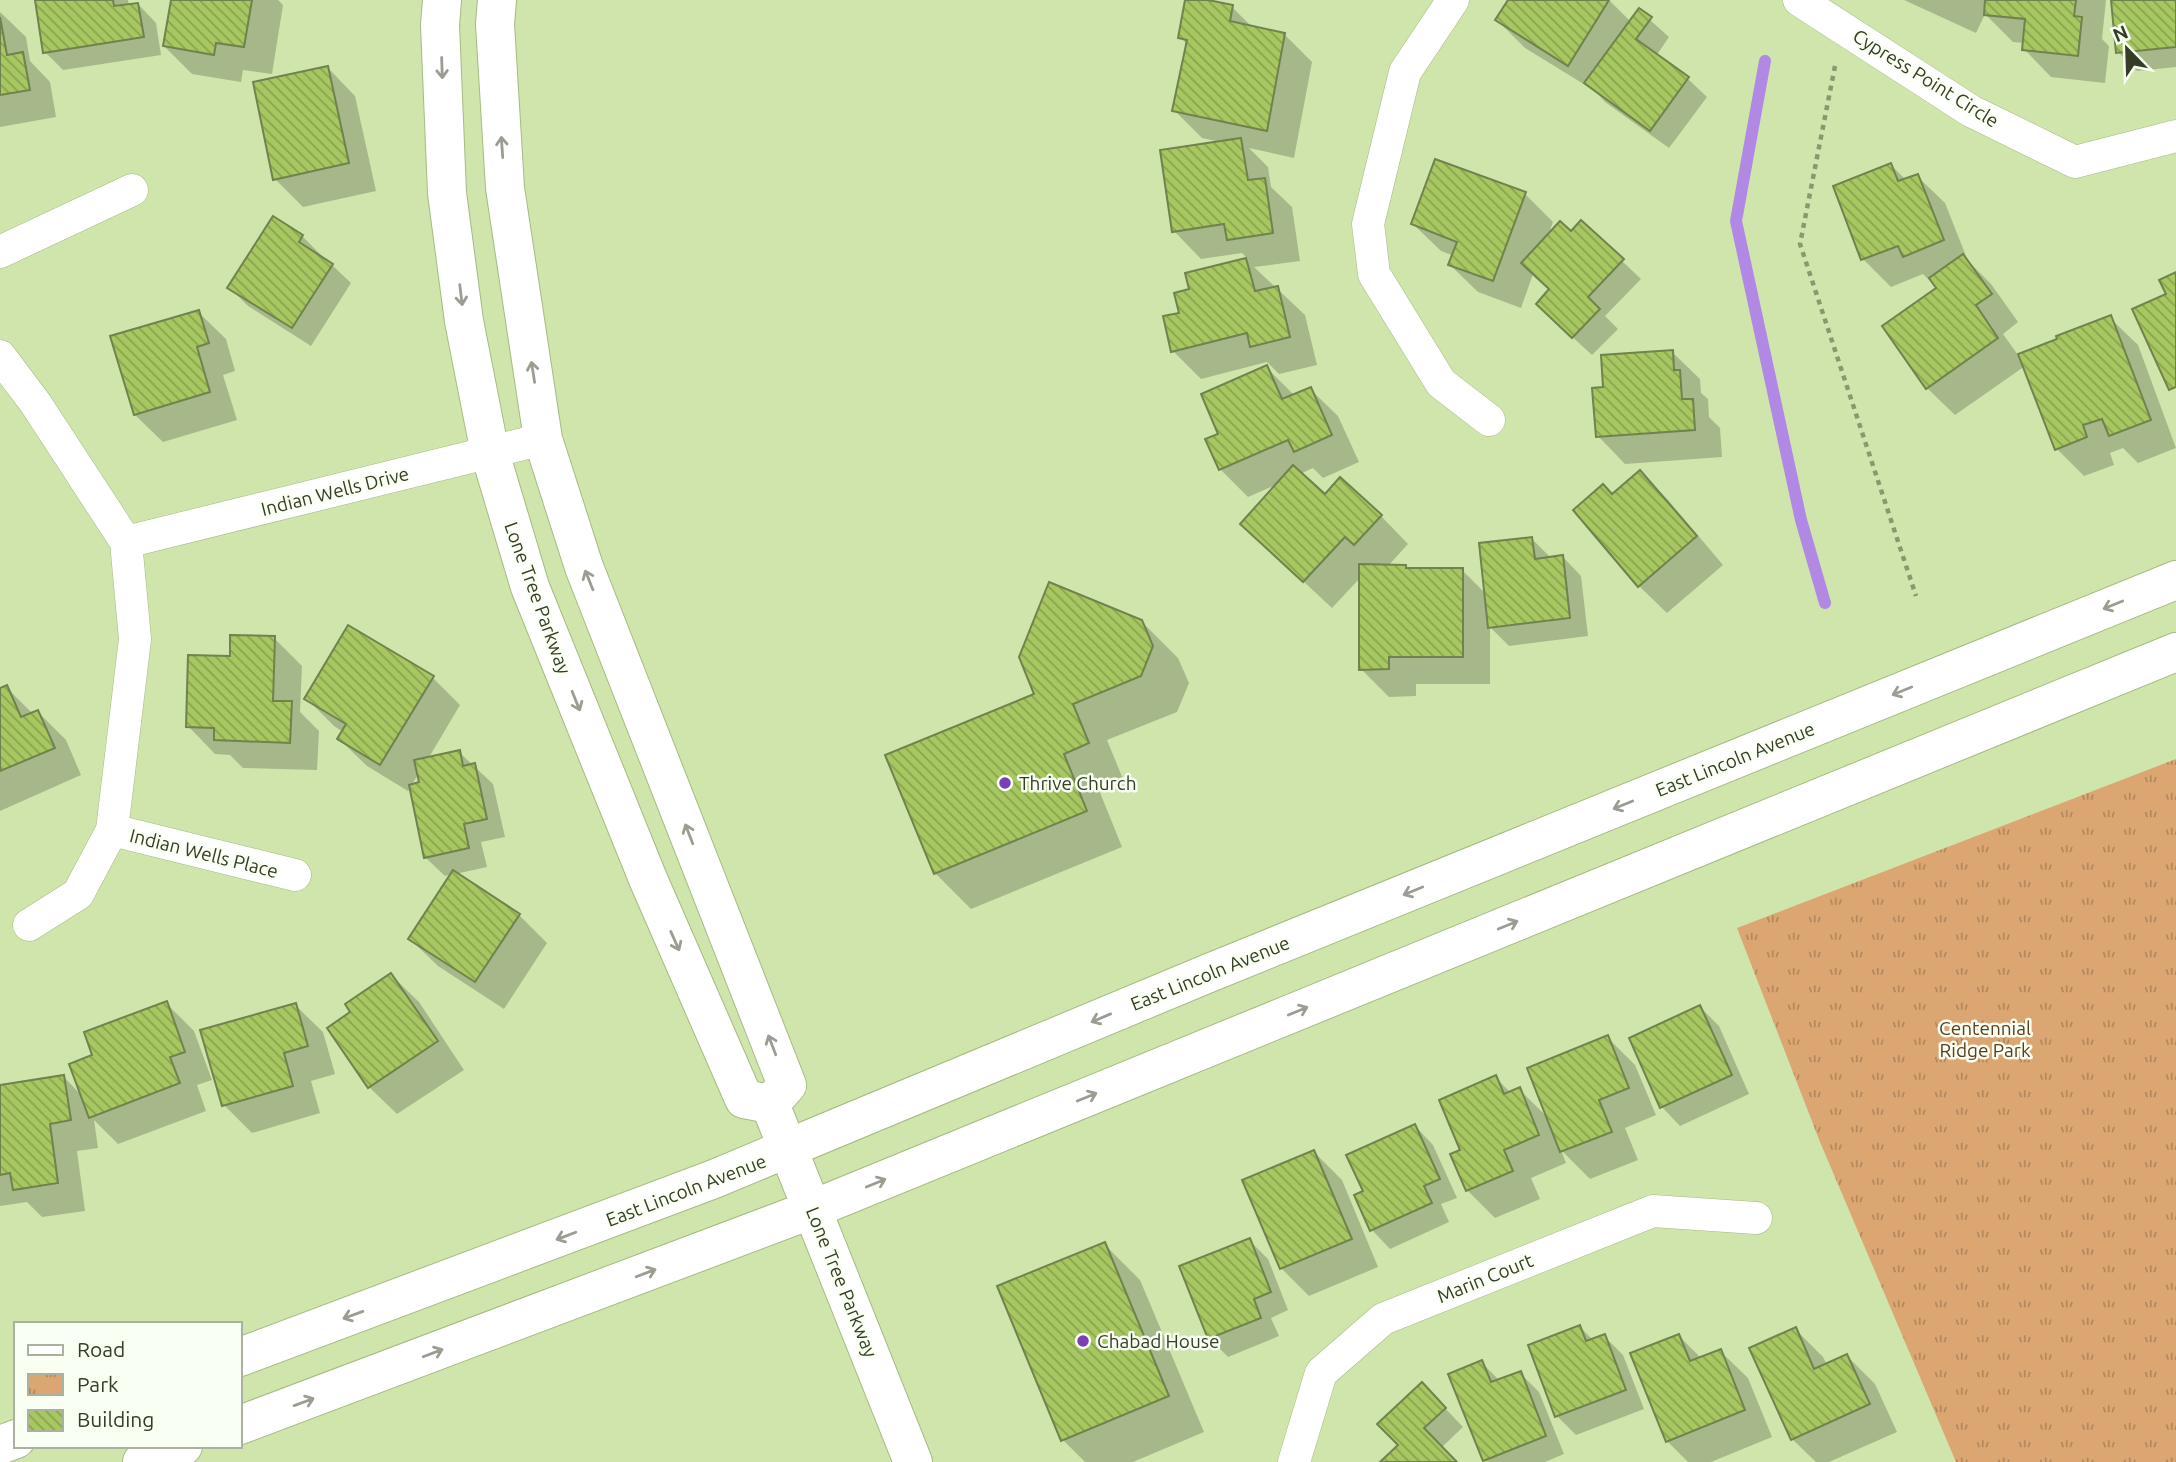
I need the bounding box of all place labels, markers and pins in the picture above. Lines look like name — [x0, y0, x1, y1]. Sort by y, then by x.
place label: Thrive Church — [1019, 772, 1136, 794]
marker: Thrive Church — [997, 775, 1013, 791]
place label: Chabad House — [1097, 1330, 1220, 1352]
marker: Chabad House — [1075, 1333, 1091, 1349]

